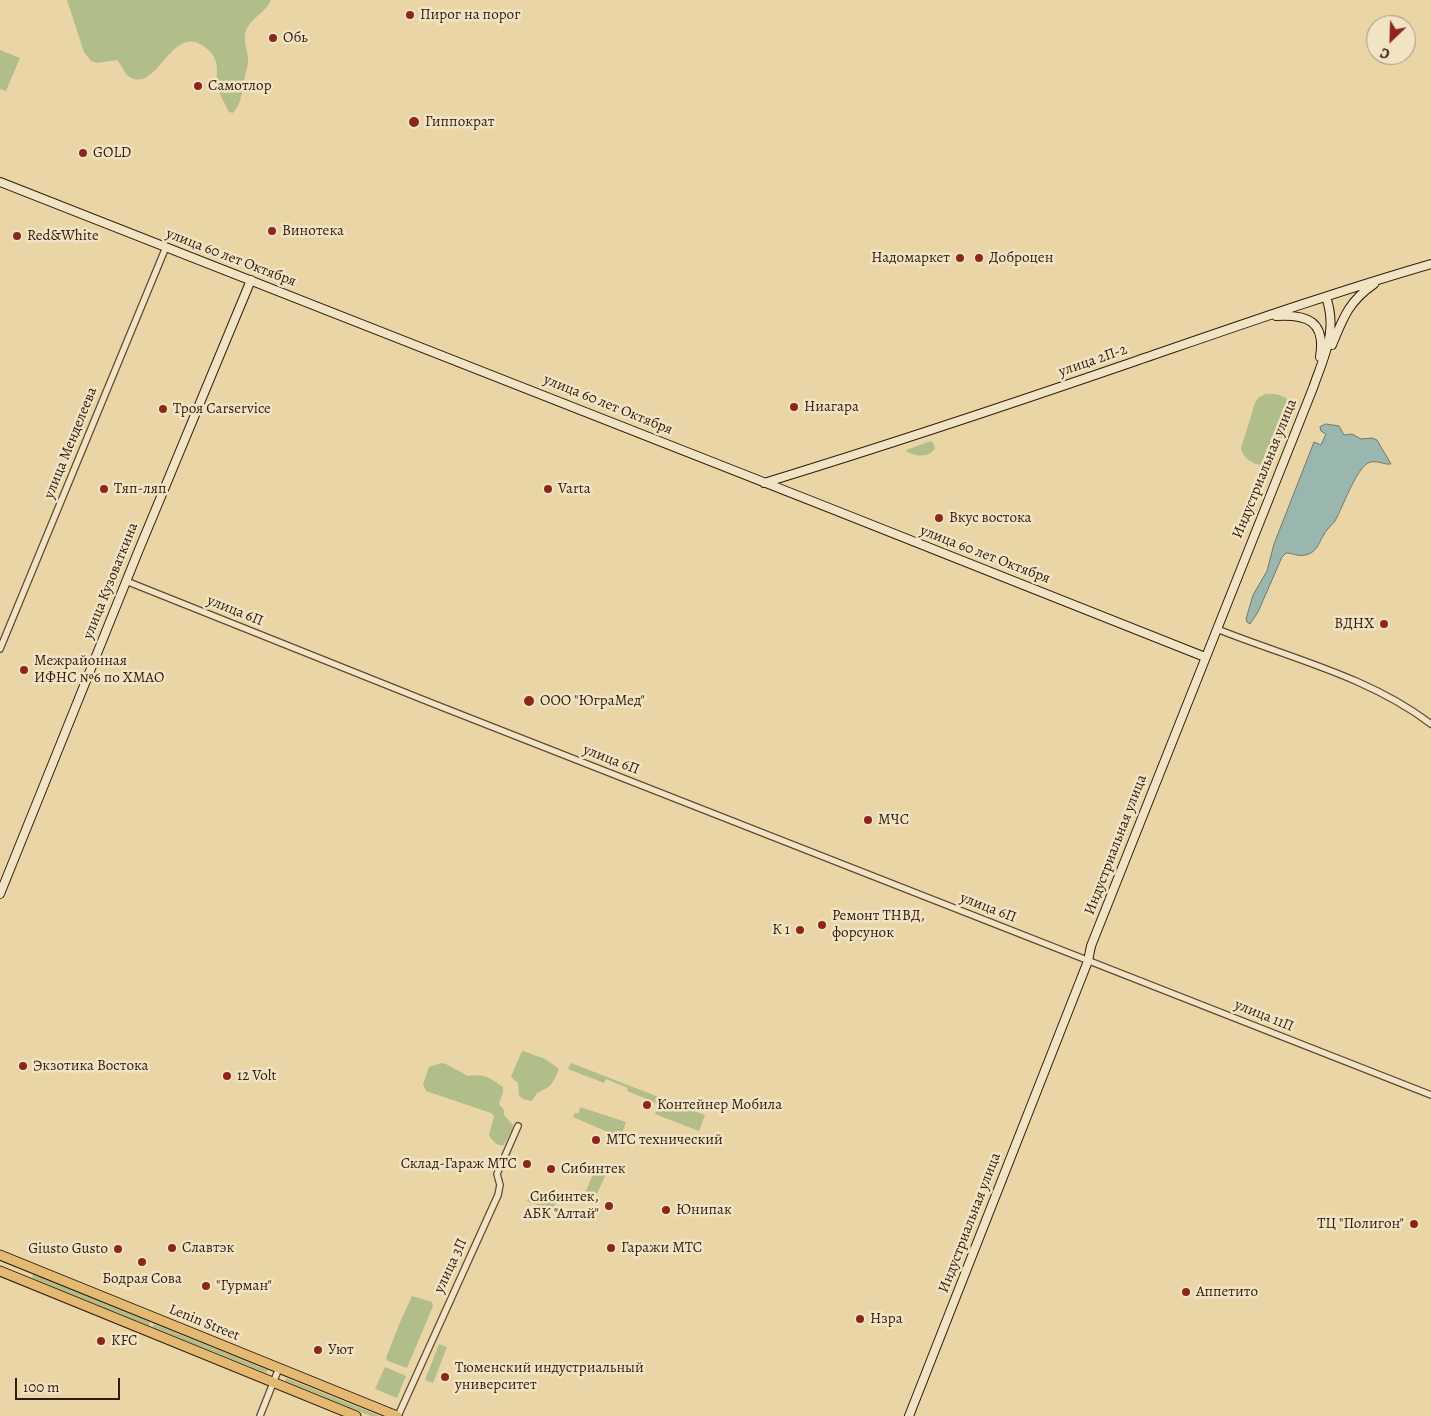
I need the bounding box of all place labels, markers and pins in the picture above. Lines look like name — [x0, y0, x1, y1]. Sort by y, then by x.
place label: Пирог на порог — [420, 6, 520, 24]
marker: Пирог на порог — [404, 9, 416, 21]
place label: Обь — [283, 29, 308, 47]
marker: Обь — [267, 32, 279, 44]
place label: Самотлор — [208, 77, 272, 95]
marker: Самотлор — [192, 80, 204, 92]
place label: Гиппократ — [425, 113, 494, 131]
marker: Гиппократ — [407, 115, 421, 129]
place label: GOLD — [93, 144, 131, 162]
marker: GOLD — [77, 147, 89, 159]
place label: Винотека — [282, 222, 344, 240]
marker: Винотека — [266, 225, 278, 237]
place label: Red&White — [27, 227, 99, 245]
marker: Red&White — [11, 230, 23, 242]
place label: Надомаркет — [871, 249, 950, 267]
place label: Доброцен — [989, 249, 1053, 267]
marker: Надомаркет — [954, 252, 966, 264]
marker: Доброцен — [973, 252, 985, 264]
place label: Ниагара — [804, 398, 859, 416]
place label: Троя Carservice — [173, 400, 271, 418]
marker: Ниагара — [788, 401, 800, 413]
marker: Троя Carservice — [157, 403, 169, 415]
place label: Тяп-ляп — [114, 480, 166, 498]
place label: Varta — [558, 480, 591, 498]
marker: Тяп-ляп — [98, 483, 110, 495]
marker: Varta — [542, 483, 554, 495]
place label: Вкус востока — [949, 509, 1031, 527]
marker: Вкус востока — [933, 512, 945, 524]
place label: ВДНХ — [1334, 615, 1374, 633]
marker: ВДНХ — [1378, 618, 1390, 630]
place label: Межрайонная ИФНС №6 по ХМАО — [34, 652, 164, 687]
marker: Межрайонная ИФНС №6 по ХМАО — [18, 664, 30, 676]
place label: ООО "ЮграМед" — [540, 692, 645, 710]
marker: ООО "ЮграМед" — [522, 694, 536, 708]
place label: МЧС — [878, 811, 909, 829]
marker: МЧС — [862, 814, 874, 826]
place label: Ремонт ТНВД, форсунок — [832, 907, 925, 942]
marker: Ремонт ТНВД, форсунок — [816, 919, 828, 931]
place label: К 1 — [772, 921, 790, 939]
marker: К 1 — [794, 924, 806, 936]
place label: Экзотика Востока — [33, 1057, 148, 1075]
marker: Экзотика Востока — [17, 1060, 29, 1072]
place label: 12 Volt — [237, 1067, 276, 1085]
marker: 12 Volt — [221, 1070, 233, 1082]
place label: Контейнер Мобила — [657, 1096, 782, 1114]
marker: Контейнер Мобила — [641, 1099, 653, 1111]
place label: МТС технический — [606, 1131, 723, 1149]
marker: МТС технический — [590, 1134, 602, 1146]
place label: Склад-Гараж МТС — [401, 1155, 517, 1173]
marker: Склад-Гараж МТС — [521, 1158, 533, 1170]
place label: Сибинтек — [561, 1160, 626, 1178]
marker: Сибинтек — [545, 1163, 557, 1175]
place label: Сибинтек, АБК "Алтай" — [523, 1188, 599, 1223]
marker: Сибинтек, АБК "Алтай" — [603, 1200, 615, 1212]
place label: Юнипак — [676, 1201, 732, 1219]
marker: Юнипак — [660, 1204, 672, 1216]
place label: ТЦ "Полигон" — [1317, 1215, 1404, 1233]
marker: ТЦ "Полигон" — [1408, 1218, 1420, 1230]
place label: Славтэк — [182, 1239, 234, 1257]
place label: Гаражи МТС — [621, 1239, 702, 1257]
place label: Giusto Gusto — [28, 1240, 108, 1258]
marker: Славтэк — [166, 1242, 178, 1254]
marker: Гаражи МТС — [605, 1242, 617, 1254]
marker: Giusto Gusto — [112, 1243, 124, 1255]
marker: Бодрая Сова — [136, 1256, 148, 1268]
place label: Бодрая Сова — [102, 1270, 182, 1288]
place label: "Гурман" — [216, 1277, 272, 1295]
marker: "Гурман" — [200, 1280, 212, 1292]
place label: Аппетито — [1196, 1283, 1258, 1301]
marker: Аппетито — [1180, 1286, 1192, 1298]
place label: Нзра — [870, 1310, 903, 1328]
marker: Нзра — [854, 1313, 866, 1325]
place label: KFC — [111, 1332, 137, 1350]
marker: KFC — [95, 1335, 107, 1347]
place label: Уют — [328, 1341, 354, 1359]
marker: Уют — [312, 1344, 324, 1356]
place label: Тюменский индустриальный университет — [455, 1359, 644, 1394]
marker: Тюменский индустриальный университет — [439, 1371, 451, 1383]

